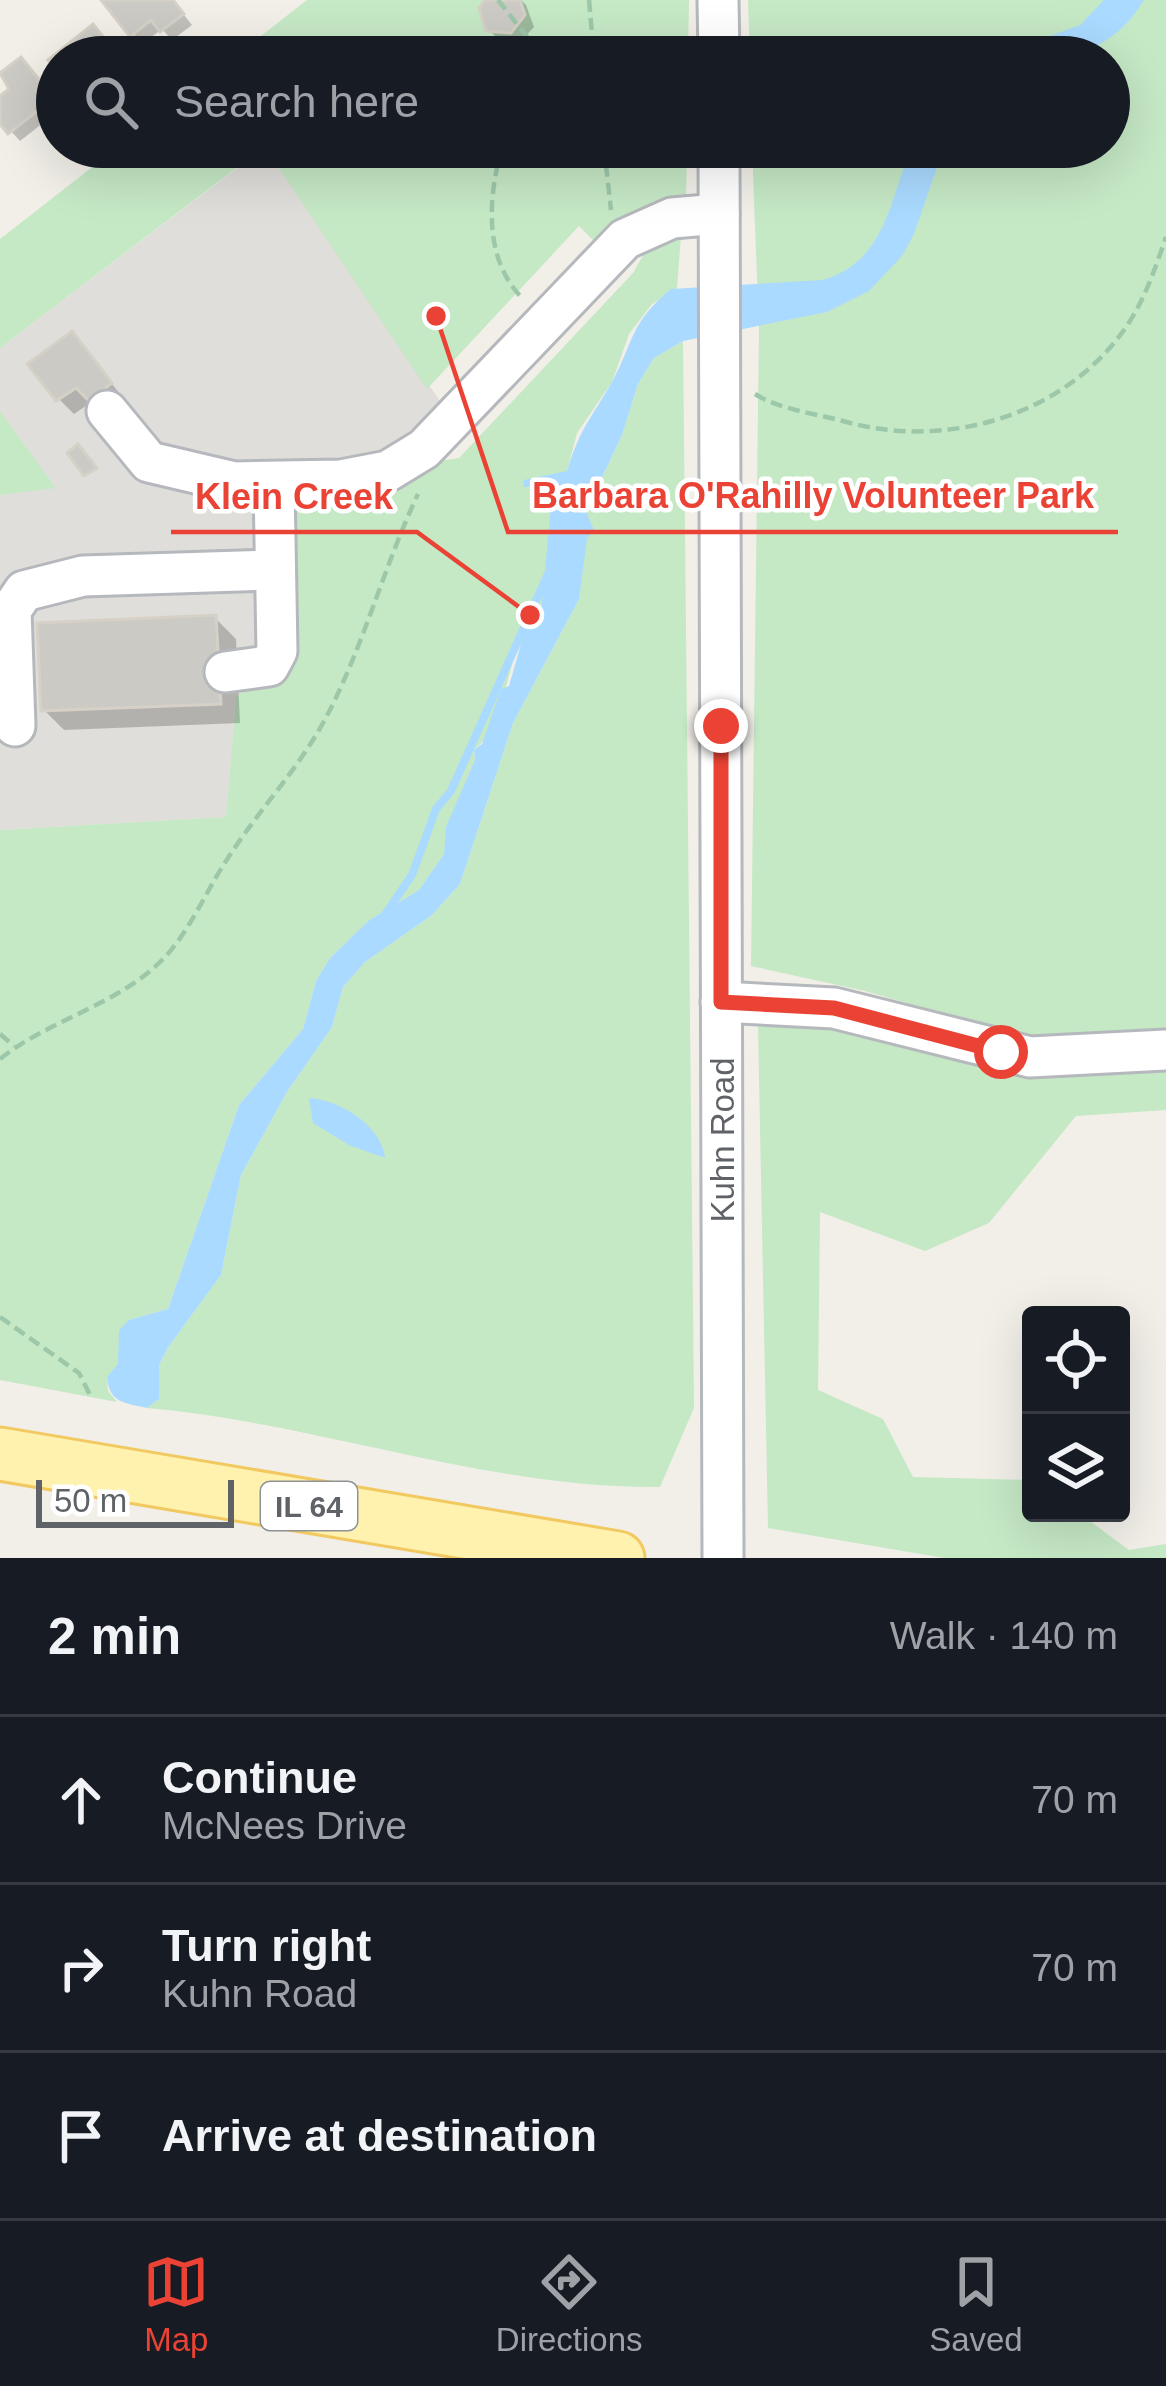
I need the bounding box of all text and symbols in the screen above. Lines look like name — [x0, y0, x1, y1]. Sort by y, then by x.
search box — [36, 36, 1130, 168]
icon: search — [78, 69, 144, 135]
text: Search here — [174, 76, 419, 127]
callout: Klein Creek — [171, 460, 417, 532]
callout: Barbara O'Rahilly Volunteer Park — [508, 460, 1118, 532]
text: Barbara O'Rahilly Volunteer Park — [532, 475, 1095, 516]
text: Klein Creek — [195, 476, 394, 517]
route end — [694, 699, 748, 753]
route start — [974, 1025, 1028, 1079]
street label: Kuhn Road — [704, 1057, 741, 1223]
map controls — [1022, 1306, 1130, 1522]
button: locate — [1022, 1306, 1130, 1414]
button: layers — [1022, 1414, 1130, 1522]
scale bar — [36, 1474, 234, 1527]
text: 50 m — [54, 1482, 127, 1519]
road number: IL 64 — [261, 1482, 357, 1530]
text: 2 min — [48, 1608, 181, 1665]
text: Walk · 140 m — [890, 1614, 1118, 1657]
text: Continue — [162, 1752, 357, 1803]
icon: ahead — [48, 1767, 114, 1833]
text: 70 m — [1031, 1778, 1118, 1821]
text: McNees Drive — [162, 1804, 407, 1847]
text: Turn right — [162, 1920, 371, 1971]
icon: right — [48, 1935, 114, 2001]
text: 70 m — [1031, 1946, 1118, 1989]
text: Kuhn Road — [162, 1972, 357, 2015]
icon: arrive — [48, 2103, 114, 2169]
text: Arrive at destination — [162, 2110, 597, 2161]
tab: Map — [143, 2249, 209, 2359]
tab: Directions — [496, 2249, 643, 2359]
tab: Saved — [929, 2249, 1023, 2359]

